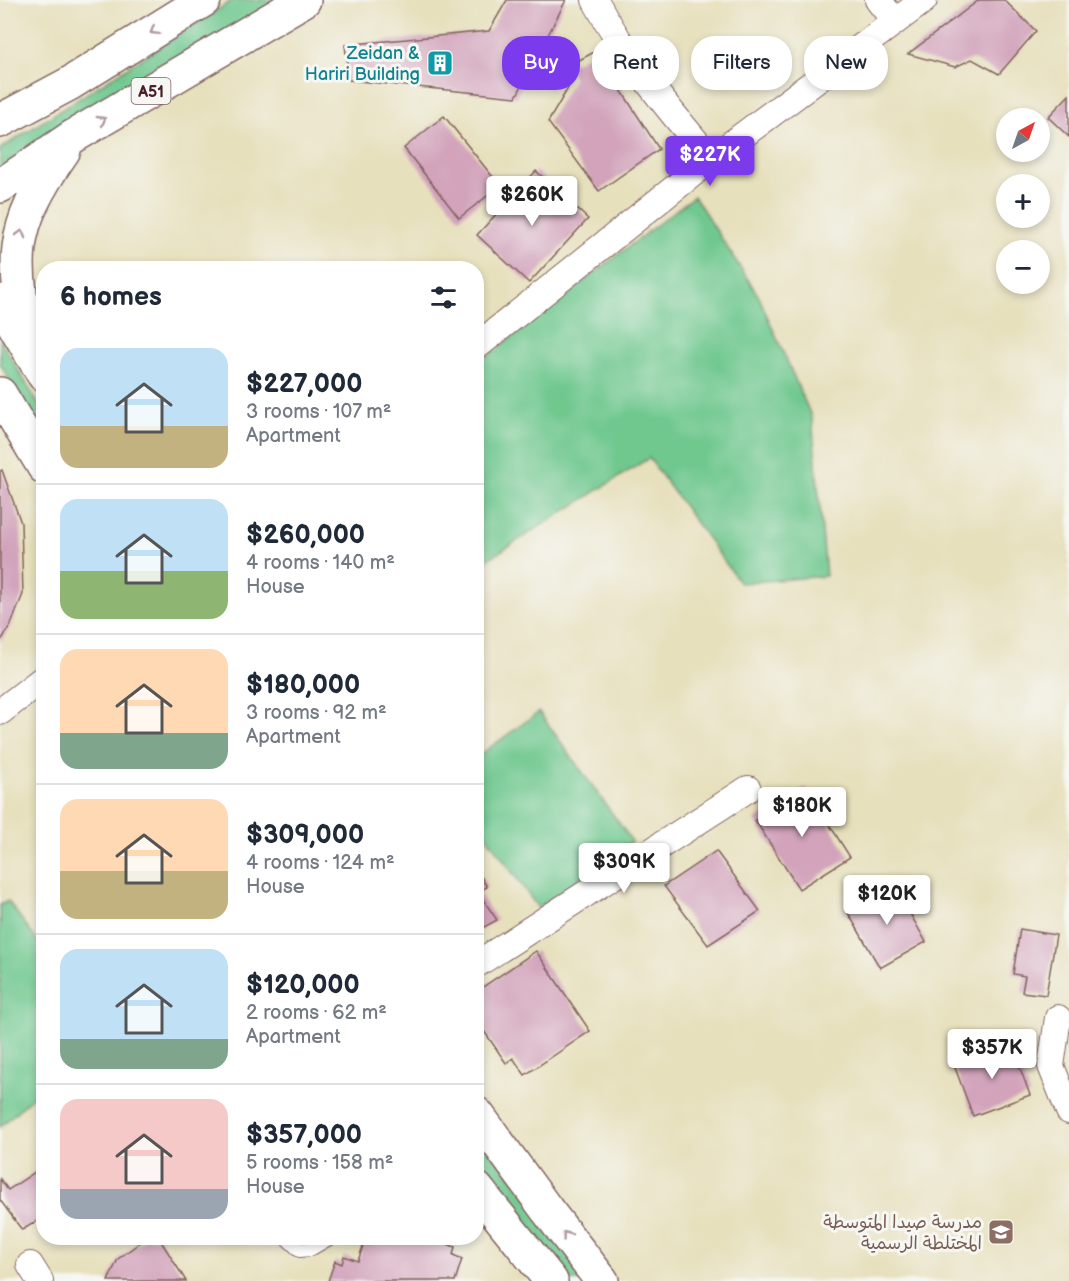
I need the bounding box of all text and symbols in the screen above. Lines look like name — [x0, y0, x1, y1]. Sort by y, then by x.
one-way arrow — [150, 23, 160, 35]
chip: Buy — [502, 36, 580, 90]
chip: Rent — [592, 36, 679, 90]
chip: Filters — [691, 36, 792, 90]
chip: New — [804, 36, 888, 90]
place label: Zeidan & Hariri Building — [305, 43, 420, 85]
building icon: Zeidan & Hariri Building — [425, 48, 455, 78]
road number: A51 — [132, 78, 170, 104]
north arrow — [996, 108, 1050, 162]
map controls — [996, 108, 1050, 294]
one-way arrow — [96, 115, 106, 127]
pin: $227K — [668, 136, 752, 187]
text: $227K — [679, 143, 741, 167]
button: + — [996, 174, 1050, 228]
pin: $260K — [490, 176, 574, 227]
text: $260K — [500, 183, 564, 207]
one-way arrow — [14, 229, 26, 240]
button: − — [996, 240, 1050, 294]
icon: filters — [427, 281, 460, 314]
text: 6 homes — [60, 282, 162, 313]
text: $227,000 — [246, 369, 362, 400]
icon: home — [108, 372, 180, 444]
text: 3 rooms · 107 m² — [246, 400, 391, 424]
text: Apartment — [246, 424, 341, 448]
text: $260,000 — [246, 520, 365, 551]
icon: home — [108, 523, 180, 595]
text: 4 rooms · 140 m² — [246, 551, 395, 575]
text: House — [246, 575, 305, 599]
text: $180,000 — [246, 670, 360, 701]
icon: home — [108, 673, 180, 745]
text: 3 rooms · 92 m² — [246, 701, 387, 725]
text: Apartment — [246, 725, 341, 749]
pin: $180K — [760, 787, 844, 838]
text: $180K — [772, 794, 832, 818]
text: $309,000 — [246, 820, 364, 851]
icon: home — [108, 823, 180, 895]
pin: $309K — [582, 843, 666, 894]
text: $309K — [593, 850, 655, 874]
text: 4 rooms · 124 m² — [246, 851, 395, 875]
text: House — [246, 875, 305, 899]
pin: $120K — [845, 875, 929, 926]
text: $120K — [857, 882, 917, 906]
text: $120,000 — [246, 970, 360, 1001]
icon: home — [108, 973, 180, 1045]
text: 2 rooms · 62 m² — [246, 1001, 387, 1025]
text: Apartment — [246, 1025, 341, 1049]
pin: $357K — [950, 1029, 1034, 1080]
text: $357K — [961, 1036, 1023, 1060]
text: $357,000 — [246, 1120, 362, 1151]
icon: home — [108, 1123, 180, 1195]
text: 5 rooms · 158 m² — [246, 1151, 393, 1175]
text: House — [246, 1175, 305, 1199]
place label: مدرسة صيدا المتوسطة المختلطة الرسمية — [823, 1212, 982, 1254]
school or university icon: مدرسة صيدا المتوسطة المختلطة الرسمية — [986, 1217, 1016, 1247]
one-way arrow — [562, 1231, 573, 1242]

